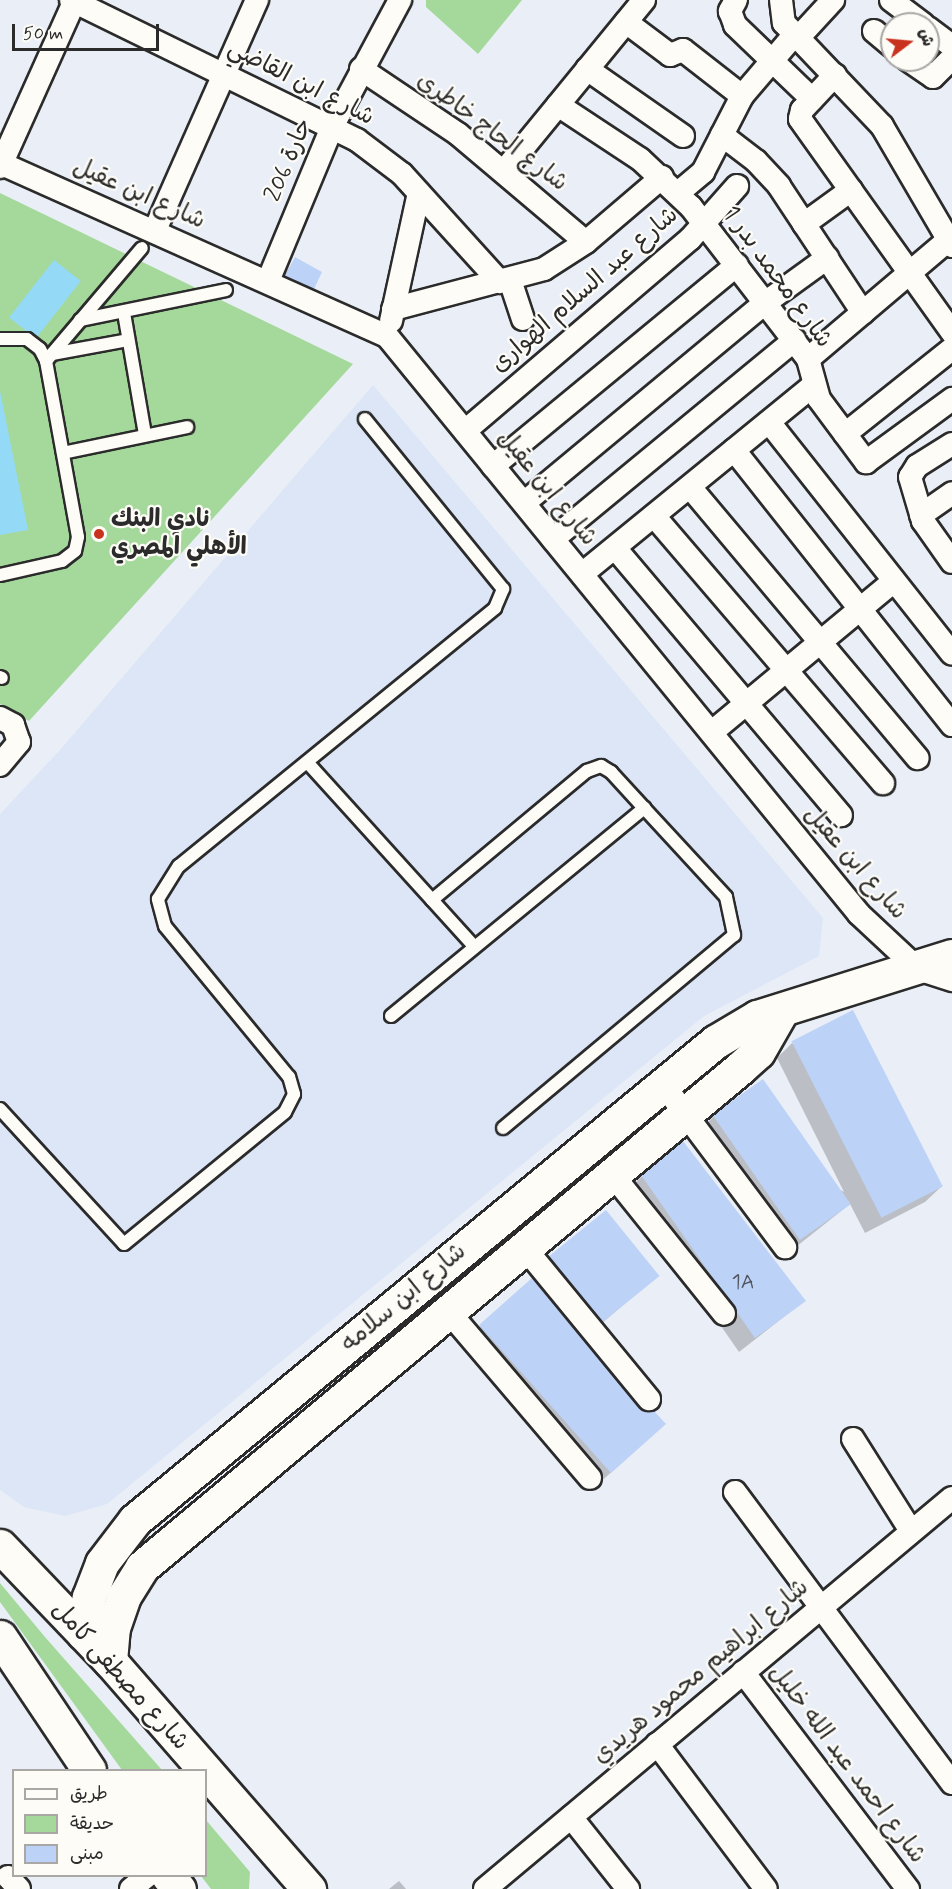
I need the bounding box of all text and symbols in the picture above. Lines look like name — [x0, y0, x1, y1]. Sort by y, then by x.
scale bar — [15, 12, 162, 50]
north arrow — [880, 12, 940, 72]
text: 50 m — [23, 22, 63, 46]
text: ش — [913, 26, 938, 49]
street label: شارع ابن القاضي — [223, 34, 379, 132]
street label: شارع الحاج خاطرى — [411, 66, 573, 198]
street label: حارة 206 — [259, 114, 319, 206]
street label: شارع ابن عقيل — [68, 152, 210, 236]
street label: شارع محمد بدر 1 — [716, 200, 838, 354]
street label: شارع عبد السلام الهوارى — [486, 201, 684, 379]
street label: شارع ابن عقيل — [491, 424, 603, 552]
place label: نادي البنك الأهلي المصري — [111, 506, 247, 562]
marker: نادي البنك الأهلي المصري — [92, 527, 106, 541]
street label: شارع ابن عقيل — [798, 800, 912, 926]
street label: شارع ابن سلامه — [336, 1237, 472, 1359]
house number: 1A — [731, 1269, 755, 1295]
street label: شارع ابراهيم محمود هريدي — [587, 1573, 815, 1771]
street label: شارع مصطفى كامل — [45, 1595, 195, 1757]
street label: شارع احمد عبد الله خليل — [763, 1659, 931, 1869]
legend — [12, 1769, 207, 1877]
text: طريق — [70, 1782, 108, 1806]
text: حديقة — [70, 1812, 114, 1836]
text: مبنى — [70, 1842, 104, 1866]

